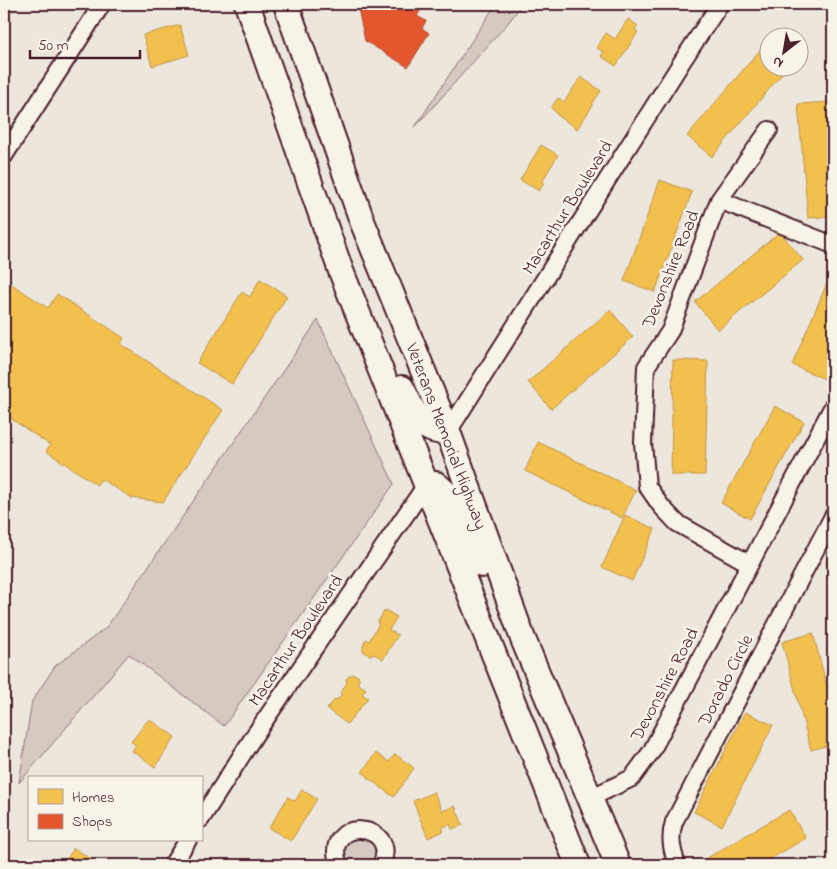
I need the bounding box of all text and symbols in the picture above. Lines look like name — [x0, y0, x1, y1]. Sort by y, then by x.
scale bar — [30, 28, 140, 60]
north arrow — [760, 28, 810, 78]
text: 50 m — [38, 35, 69, 57]
text: N — [769, 50, 788, 73]
street label: Macarthur Boulevard — [517, 136, 621, 280]
street label: Devonshire Road — [636, 207, 707, 333]
street label: Veterans Memorial Highway — [396, 339, 493, 534]
street label: Macarthur Boulevard — [243, 570, 351, 712]
street label: Devonshire Road — [625, 624, 707, 747]
street label: Dorado Circle — [692, 630, 761, 732]
legend — [28, 776, 202, 842]
text: Homes — [72, 787, 115, 809]
text: Shops — [72, 811, 112, 833]

